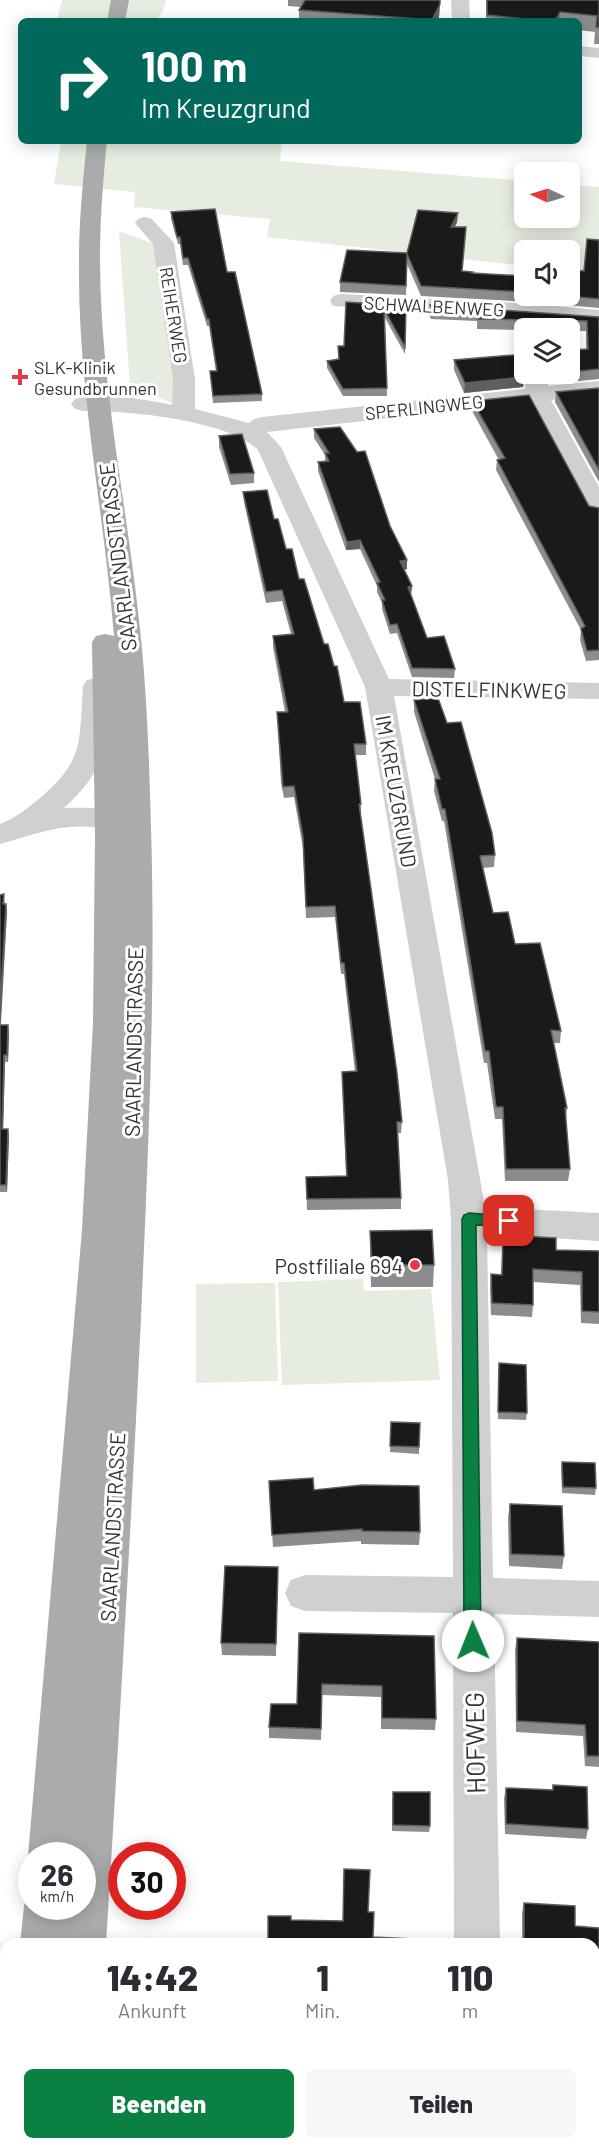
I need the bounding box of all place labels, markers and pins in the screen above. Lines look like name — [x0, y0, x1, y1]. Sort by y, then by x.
place label: SLK-Klinik Gesundbrunnen — [34, 356, 157, 399]
marker: SLK-Klinik Gesundbrunnen — [11, 368, 29, 386]
pin — [483, 1195, 534, 1246]
place label: Postfiliale 694 — [274, 1253, 403, 1278]
marker: Postfiliale 694 — [408, 1258, 422, 1272]

